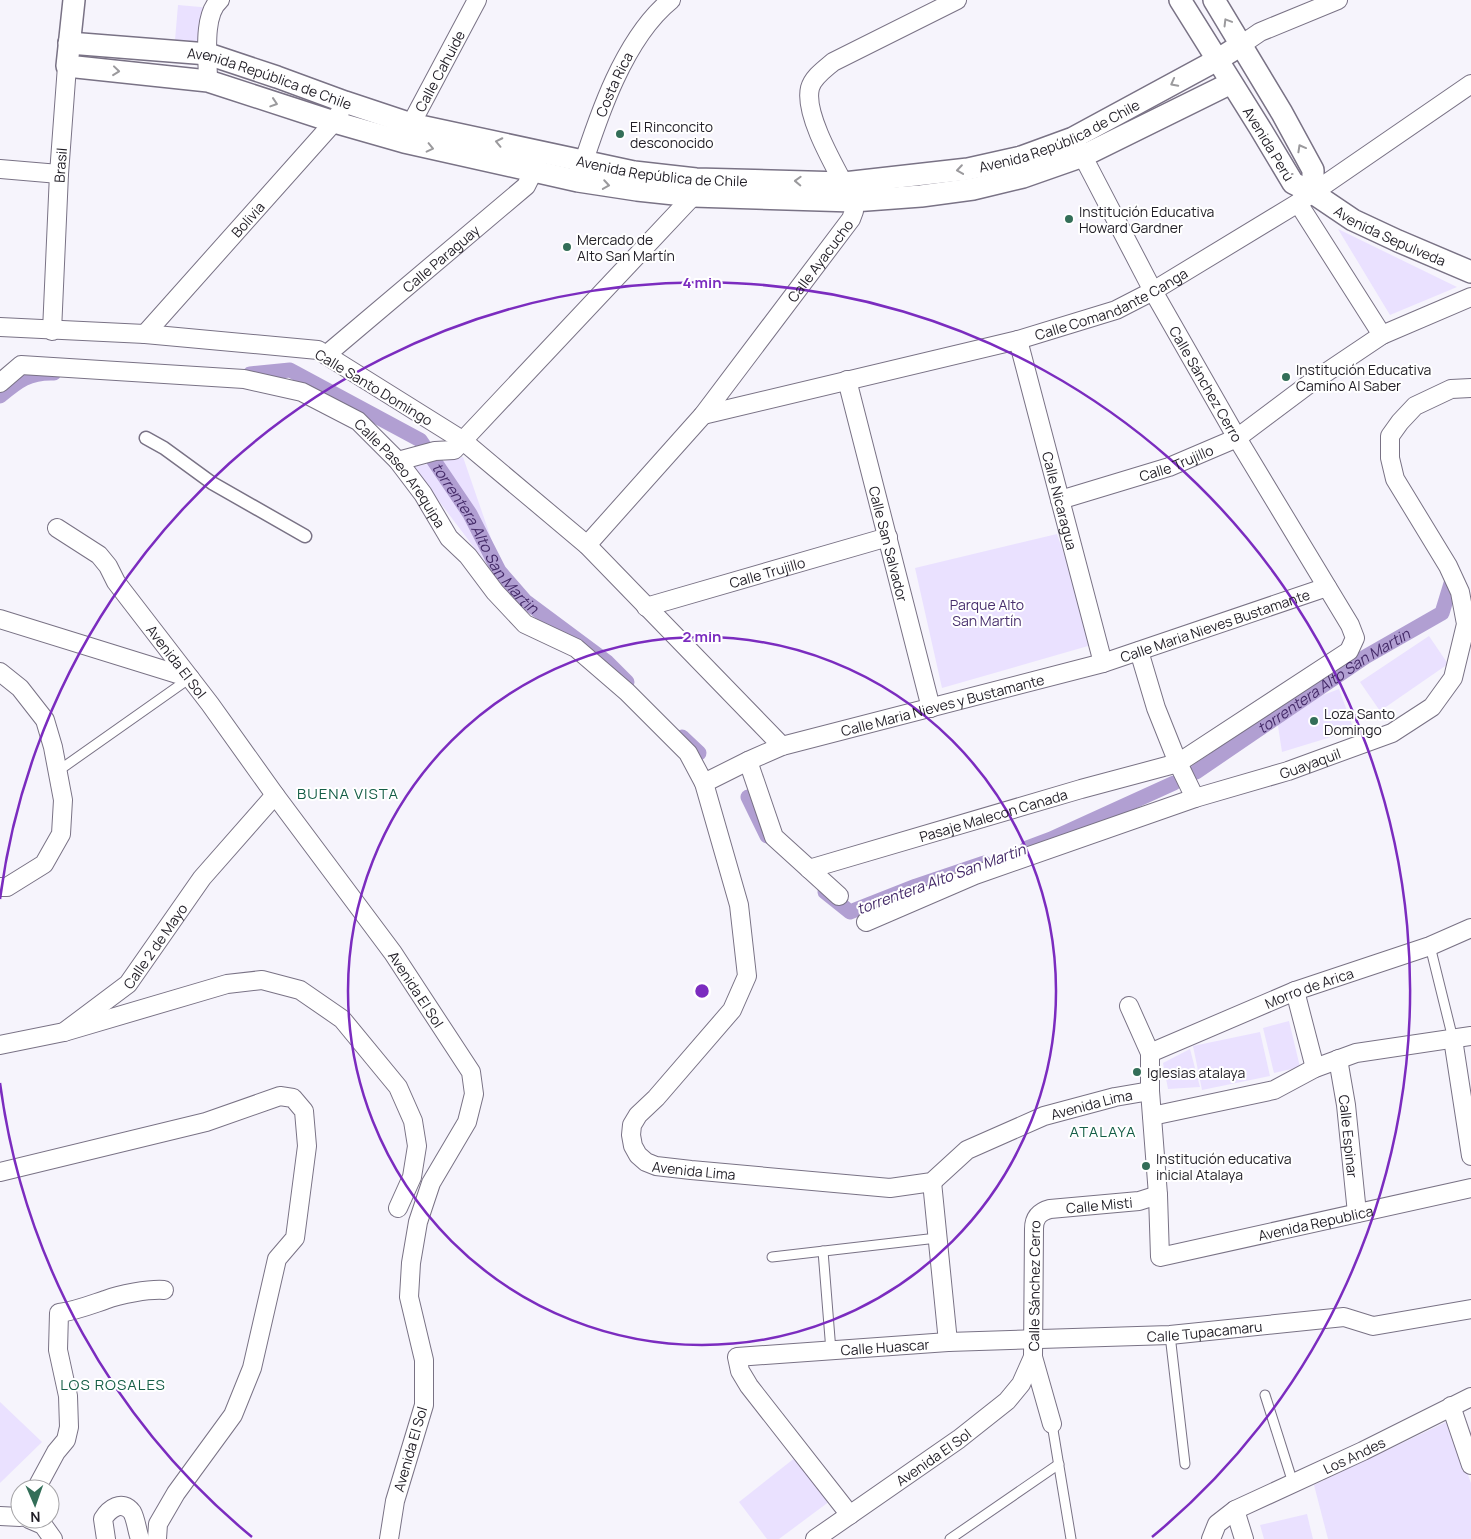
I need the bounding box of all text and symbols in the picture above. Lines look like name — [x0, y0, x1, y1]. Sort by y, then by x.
one-way arrow — [1224, 19, 1234, 28]
street label: Calle Cahuide — [410, 27, 469, 115]
street label: Avenida República de Chile — [187, 43, 354, 113]
street label: Costa Rica — [591, 48, 637, 119]
one-way arrow — [112, 65, 120, 76]
one-way arrow — [1170, 77, 1179, 87]
street label: Avenida República de Chile — [977, 94, 1143, 176]
one-way arrow — [270, 97, 278, 107]
street label: Avenida Perú — [1239, 103, 1299, 184]
place label: El Rinconcito desconocido — [630, 117, 714, 152]
marker: El Rinconcito desconocido — [614, 128, 626, 140]
one-way arrow — [495, 138, 504, 148]
one-way arrow — [426, 142, 435, 153]
one-way arrow — [1297, 144, 1307, 153]
street label: Brasil — [49, 147, 70, 183]
street label: Avenida República de Chile — [575, 150, 748, 190]
one-way arrow — [956, 164, 964, 175]
one-way arrow — [794, 176, 802, 187]
one-way arrow — [602, 180, 611, 190]
street label: Bolivia — [227, 197, 268, 241]
street label: Avenida Sepulveda — [1331, 201, 1449, 270]
place label: Institución Educativa Howard Gardner — [1079, 202, 1214, 237]
marker: Institución Educativa Howard Gardner — [1063, 213, 1075, 225]
street label: Calle Ayacucho — [782, 215, 857, 306]
street label: Calle Paraguay — [398, 220, 484, 296]
place label: Mercado de Alto San Martín — [577, 230, 675, 265]
marker: Mercado de Alto San Martín — [561, 241, 573, 253]
street label: Calle Comandante Canga — [1032, 263, 1191, 344]
text: 4 min — [682, 272, 722, 293]
street label: Calle Sánchez Cerro — [1165, 323, 1247, 445]
street label: Calle Santo Domingo — [312, 344, 436, 430]
place label: Institución Educativa Camino Al Saber — [1296, 360, 1431, 395]
marker: Institución Educativa Camino Al Saber — [1280, 371, 1292, 383]
street label: Calle Paseo Arequipa — [351, 414, 450, 531]
street label: Calle Trujillo — [1137, 440, 1216, 485]
street label: Calle Nicaragua — [1038, 449, 1082, 552]
water label: torrentera Alto San Martin — [427, 458, 544, 619]
street label: Calle San Salvador — [865, 484, 913, 604]
street label: Calle Trujillo — [727, 552, 807, 592]
street label: Calle Maria Nieves Bustamante — [1118, 584, 1312, 666]
park label: Parque Alto San Martín — [950, 595, 1024, 630]
street label: Avenida El Sol — [143, 621, 211, 702]
water label: torrentera Alto San Martin — [1253, 623, 1414, 738]
text: 2 min — [682, 626, 722, 647]
street label: Calle Maria Nieves y Bustamante — [839, 669, 1046, 740]
place label: Loza Santo Domingo — [1324, 704, 1395, 739]
marker: Loza Santo Domingo — [1308, 715, 1320, 727]
street label: Guayaquil — [1277, 743, 1343, 782]
district label: BUENA VISTA — [297, 783, 399, 804]
street label: Pasaje Malecon Canada — [917, 784, 1070, 846]
water label: torrentera Alto San Martin — [854, 838, 1029, 919]
street label: Calle 2 de Mayo — [118, 899, 191, 992]
street label: Avenida El Sol — [384, 947, 449, 1031]
street label: Morro de Arica — [1262, 963, 1356, 1012]
centre of rings — [693, 982, 711, 1000]
place label: Iglesias atalaya — [1147, 1063, 1245, 1082]
marker: Iglesias atalaya — [1131, 1066, 1143, 1078]
street label: Avenida Lima — [1049, 1085, 1134, 1123]
street label: Calle Espinar — [1335, 1093, 1363, 1179]
district label: ATALAYA — [1070, 1121, 1136, 1142]
place label: Institución educativa inicial Atalaya — [1156, 1149, 1292, 1184]
street label: Avenida Lima — [651, 1156, 736, 1183]
marker: Institución educativa inicial Atalaya — [1140, 1160, 1152, 1172]
street label: Calle Misti — [1065, 1192, 1133, 1217]
street label: Avenida Republica — [1256, 1201, 1375, 1245]
street label: Calle Sánchez Cerro — [1024, 1218, 1044, 1351]
street label: Calle Tupacamaru — [1146, 1316, 1263, 1345]
street label: Calle Huascar — [840, 1334, 930, 1359]
district label: LOS ROSALES — [60, 1374, 166, 1395]
street label: Avenida El Sol — [389, 1404, 431, 1494]
street label: Avenida El Sol — [892, 1424, 975, 1490]
street label: Los Andes — [1320, 1432, 1388, 1478]
north arrow — [10, 1479, 60, 1529]
text: N — [30, 1508, 41, 1527]

